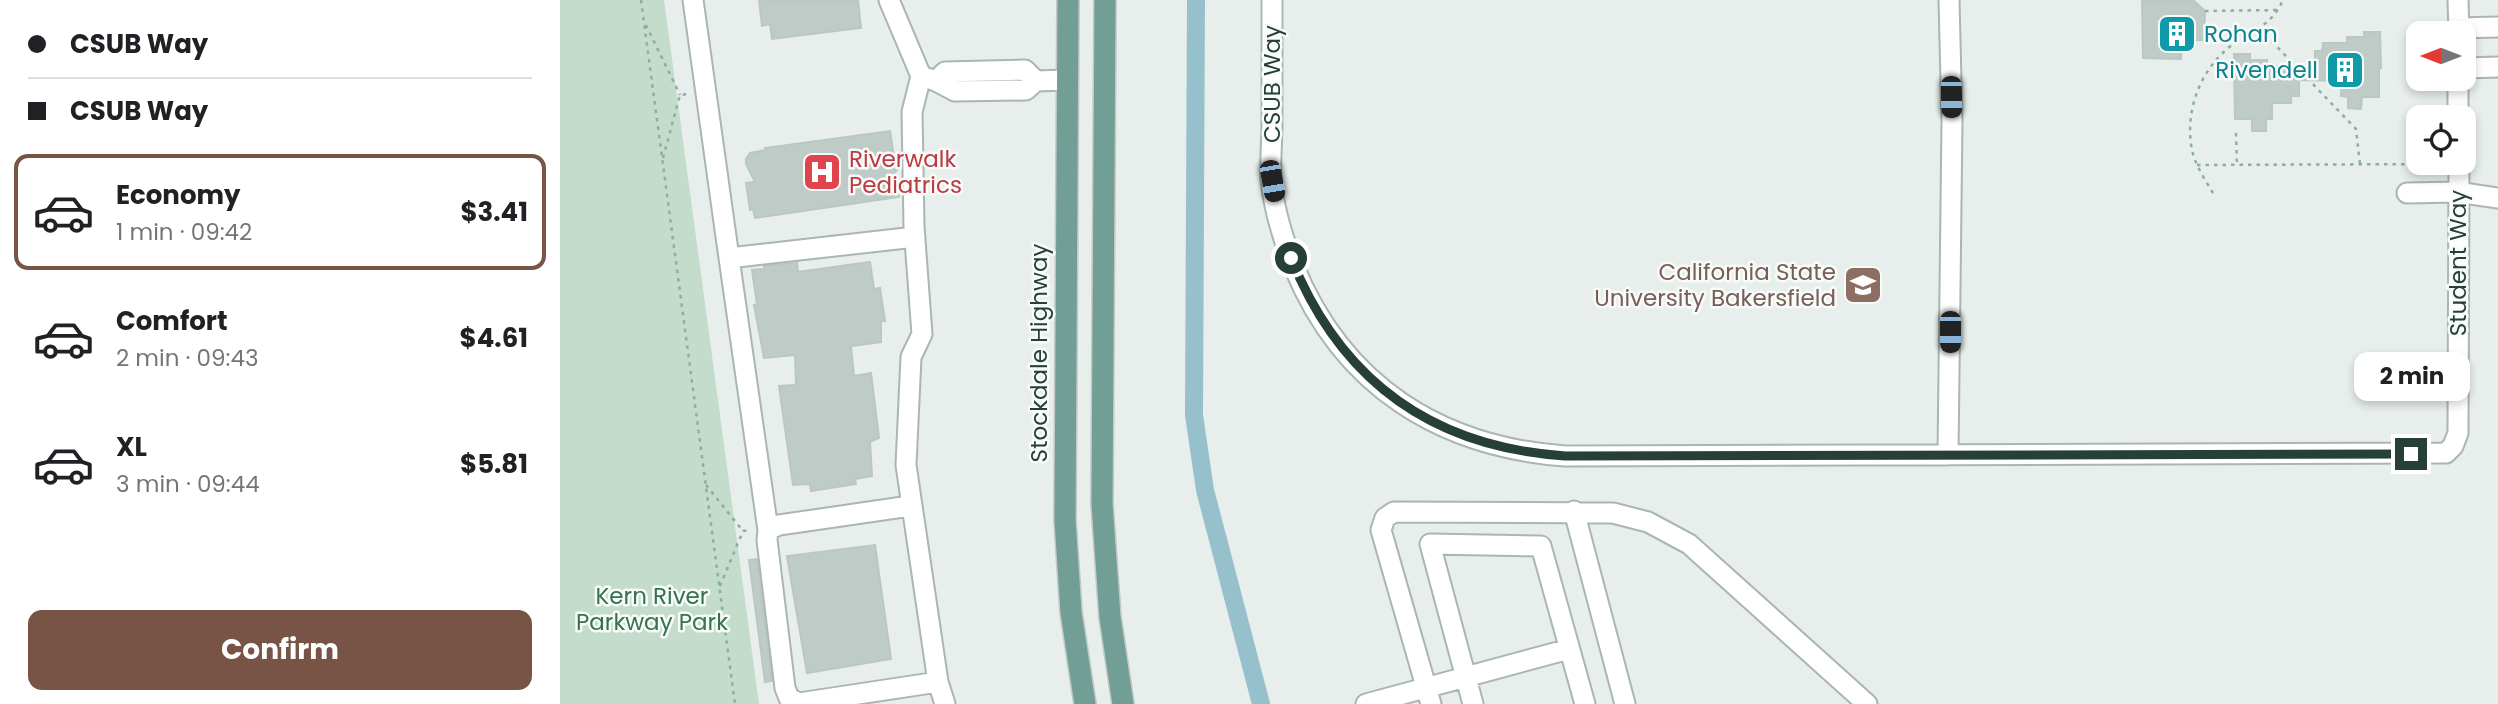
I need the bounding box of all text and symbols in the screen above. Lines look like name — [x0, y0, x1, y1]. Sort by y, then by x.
building icon: Rohan — [2156, 13, 2198, 55]
place label: Rohan — [2204, 18, 2278, 50]
north arrow — [2406, 21, 2476, 91]
map controls — [2406, 21, 2476, 175]
street label: CSUB Way — [1256, 25, 1288, 143]
text: CSUB Way — [70, 26, 208, 62]
building icon: Rivendell — [2324, 49, 2366, 91]
place label: Rivendell — [2215, 54, 2318, 86]
car — [1941, 76, 1962, 118]
text: CSUB Way — [70, 93, 208, 129]
button: locate — [2406, 105, 2476, 175]
place label: Riverwalk Pediatrics — [849, 143, 962, 201]
hospital icon: Riverwalk Pediatrics — [801, 151, 843, 193]
car — [1259, 158, 1286, 204]
text: Economy — [116, 177, 240, 213]
icon: car — [32, 181, 95, 244]
street label: Student Way — [2442, 190, 2474, 336]
text: $3.41 — [460, 194, 528, 230]
text: 1 min · 09:42 — [116, 216, 252, 248]
route start — [1275, 242, 1307, 274]
street label: Stockdale Highway — [1023, 244, 1055, 462]
place label: California State University Bakersfield — [1594, 256, 1836, 314]
school or university icon: California State University Bakersfield — [1842, 264, 1884, 306]
text: Comfort — [116, 303, 228, 339]
icon: car — [32, 307, 95, 370]
car — [1940, 311, 1961, 353]
text: $4.61 — [460, 320, 528, 356]
text: 2 min · 09:43 — [116, 342, 258, 374]
callout: 2 min — [2353, 352, 2469, 402]
text: 2 min — [2380, 360, 2444, 392]
text: XL — [116, 429, 147, 465]
icon: car — [32, 433, 95, 496]
route end — [2395, 438, 2427, 470]
text: $5.81 — [460, 446, 528, 482]
text: 3 min · 09:44 — [116, 468, 260, 500]
park label: Kern River Parkway Park — [576, 580, 728, 638]
button: Confirm — [28, 610, 532, 690]

